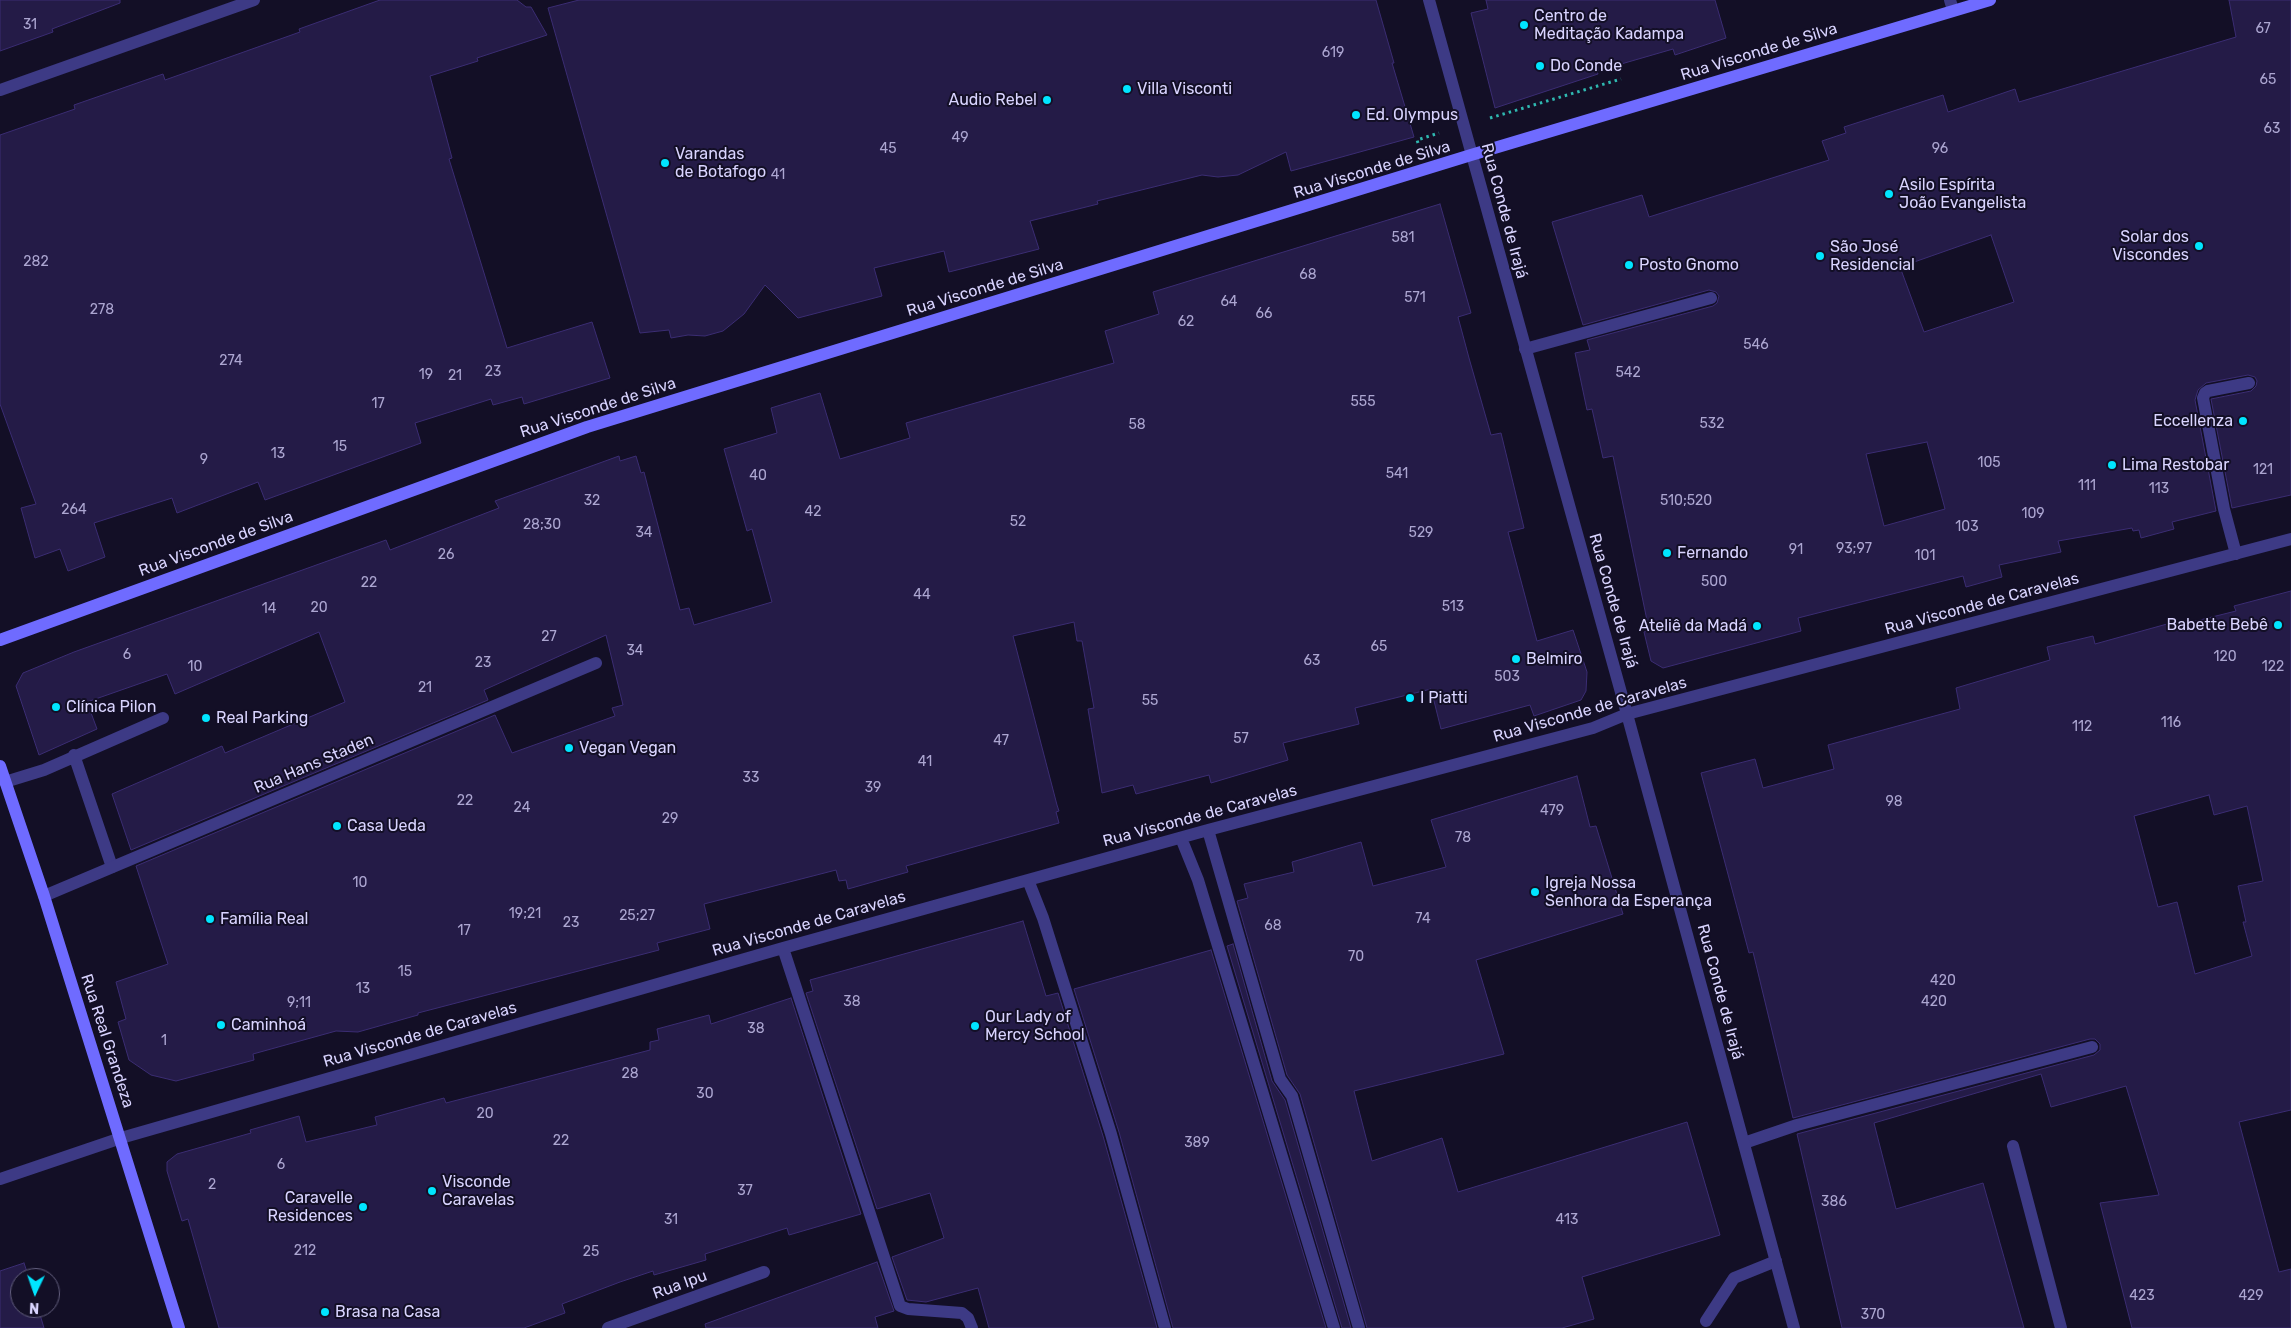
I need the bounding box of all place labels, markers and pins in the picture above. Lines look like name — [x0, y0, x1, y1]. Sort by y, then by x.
place label: Centro de Meditação Kadampa — [1534, 6, 1684, 44]
marker: Centro de Meditação Kadampa — [1518, 19, 1530, 31]
place label: Do Conde — [1550, 56, 1622, 76]
marker: Do Conde — [1534, 60, 1546, 72]
place label: Villa Visconti — [1137, 79, 1232, 99]
marker: Villa Visconti — [1121, 83, 1133, 95]
place label: Audio Rebel — [949, 90, 1037, 110]
marker: Audio Rebel — [1041, 94, 1053, 106]
place label: Ed. Olympus — [1366, 105, 1458, 125]
marker: Ed. Olympus — [1350, 109, 1362, 121]
place label: Varandas de Botafogo — [675, 144, 766, 182]
marker: Varandas de Botafogo — [659, 157, 671, 169]
place label: Asilo Espírita João Evangelista — [1899, 175, 2026, 213]
marker: Asilo Espírita João Evangelista — [1883, 188, 1895, 200]
place label: Solar dos Viscondes — [2112, 227, 2189, 265]
place label: São José Residencial — [1830, 237, 1915, 275]
marker: Solar dos Viscondes — [2193, 240, 2205, 252]
marker: São José Residencial — [1814, 250, 1826, 262]
place label: Posto Gnomo — [1639, 255, 1739, 275]
marker: Posto Gnomo — [1623, 259, 1635, 271]
place label: Eccellenza — [2153, 411, 2233, 431]
marker: Eccellenza — [2237, 415, 2249, 427]
place label: Lima Restobar — [2122, 455, 2229, 475]
marker: Lima Restobar — [2106, 459, 2118, 471]
place label: Fernando — [1677, 543, 1748, 563]
marker: Fernando — [1661, 547, 1673, 559]
place label: Babette Bebê — [2167, 615, 2268, 635]
place label: Ateliê da Madá — [1639, 616, 1747, 636]
marker: Babette Bebê — [2272, 619, 2284, 631]
marker: Ateliê da Madá — [1751, 620, 1763, 632]
place label: Belmiro — [1526, 649, 1583, 669]
marker: Belmiro — [1510, 653, 1522, 665]
place label: I Piatti — [1420, 688, 1468, 708]
marker: I Piatti — [1404, 692, 1416, 704]
place label: Clínica Pilon — [66, 697, 156, 717]
marker: Clínica Pilon — [50, 701, 62, 713]
place label: Real Parking — [216, 708, 308, 728]
marker: Real Parking — [200, 712, 212, 724]
place label: Vegan Vegan — [579, 738, 676, 758]
marker: Vegan Vegan — [563, 742, 575, 754]
place label: Casa Ueda — [347, 816, 426, 836]
marker: Casa Ueda — [331, 820, 343, 832]
place label: Igreja Nossa Senhora da Esperança — [1545, 873, 1712, 911]
marker: Igreja Nossa Senhora da Esperança — [1529, 886, 1541, 898]
place label: Família Real — [220, 909, 308, 929]
marker: Família Real — [204, 913, 216, 925]
place label: Our Lady of Mercy School — [985, 1007, 1085, 1045]
place label: Caminhoá — [231, 1015, 306, 1035]
marker: Caminhoá — [215, 1019, 227, 1031]
marker: Our Lady of Mercy School — [969, 1020, 981, 1032]
place label: Visconde Caravelas — [442, 1172, 515, 1210]
marker: Visconde Caravelas — [426, 1185, 438, 1197]
place label: Caravelle Residences — [267, 1188, 353, 1226]
marker: Caravelle Residences — [357, 1201, 369, 1213]
place label: Brasa na Casa — [335, 1302, 440, 1322]
marker: Brasa na Casa — [319, 1306, 331, 1318]

